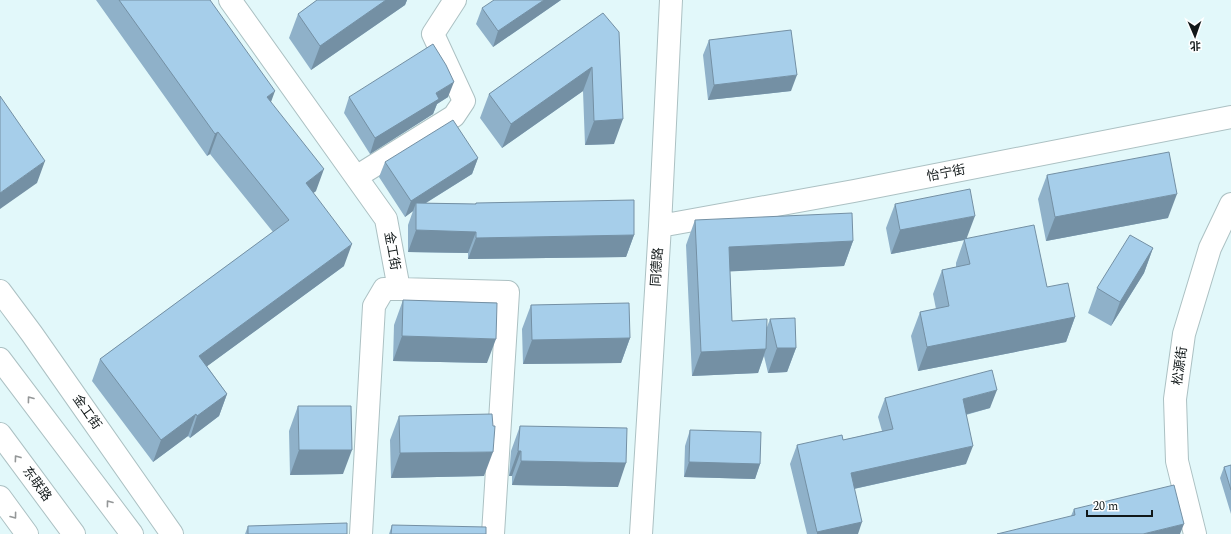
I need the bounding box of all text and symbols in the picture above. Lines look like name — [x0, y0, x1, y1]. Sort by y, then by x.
north arrow — [1175, 16, 1215, 56]
text: 北 — [1190, 37, 1201, 54]
street label: 怡宁街 — [925, 159, 967, 187]
street label: 金工街 — [379, 230, 405, 272]
street label: 同德路 — [646, 247, 668, 287]
street label: 松源街 — [1167, 345, 1193, 387]
street label: 金工街 — [68, 390, 106, 434]
one-way arrow — [28, 397, 35, 404]
one-way arrow — [15, 455, 22, 462]
street label: 东联路 — [17, 462, 57, 506]
scale bar — [1087, 492, 1152, 518]
text: 20 m — [1093, 497, 1118, 516]
one-way arrow — [107, 500, 114, 507]
one-way arrow — [9, 511, 16, 518]

